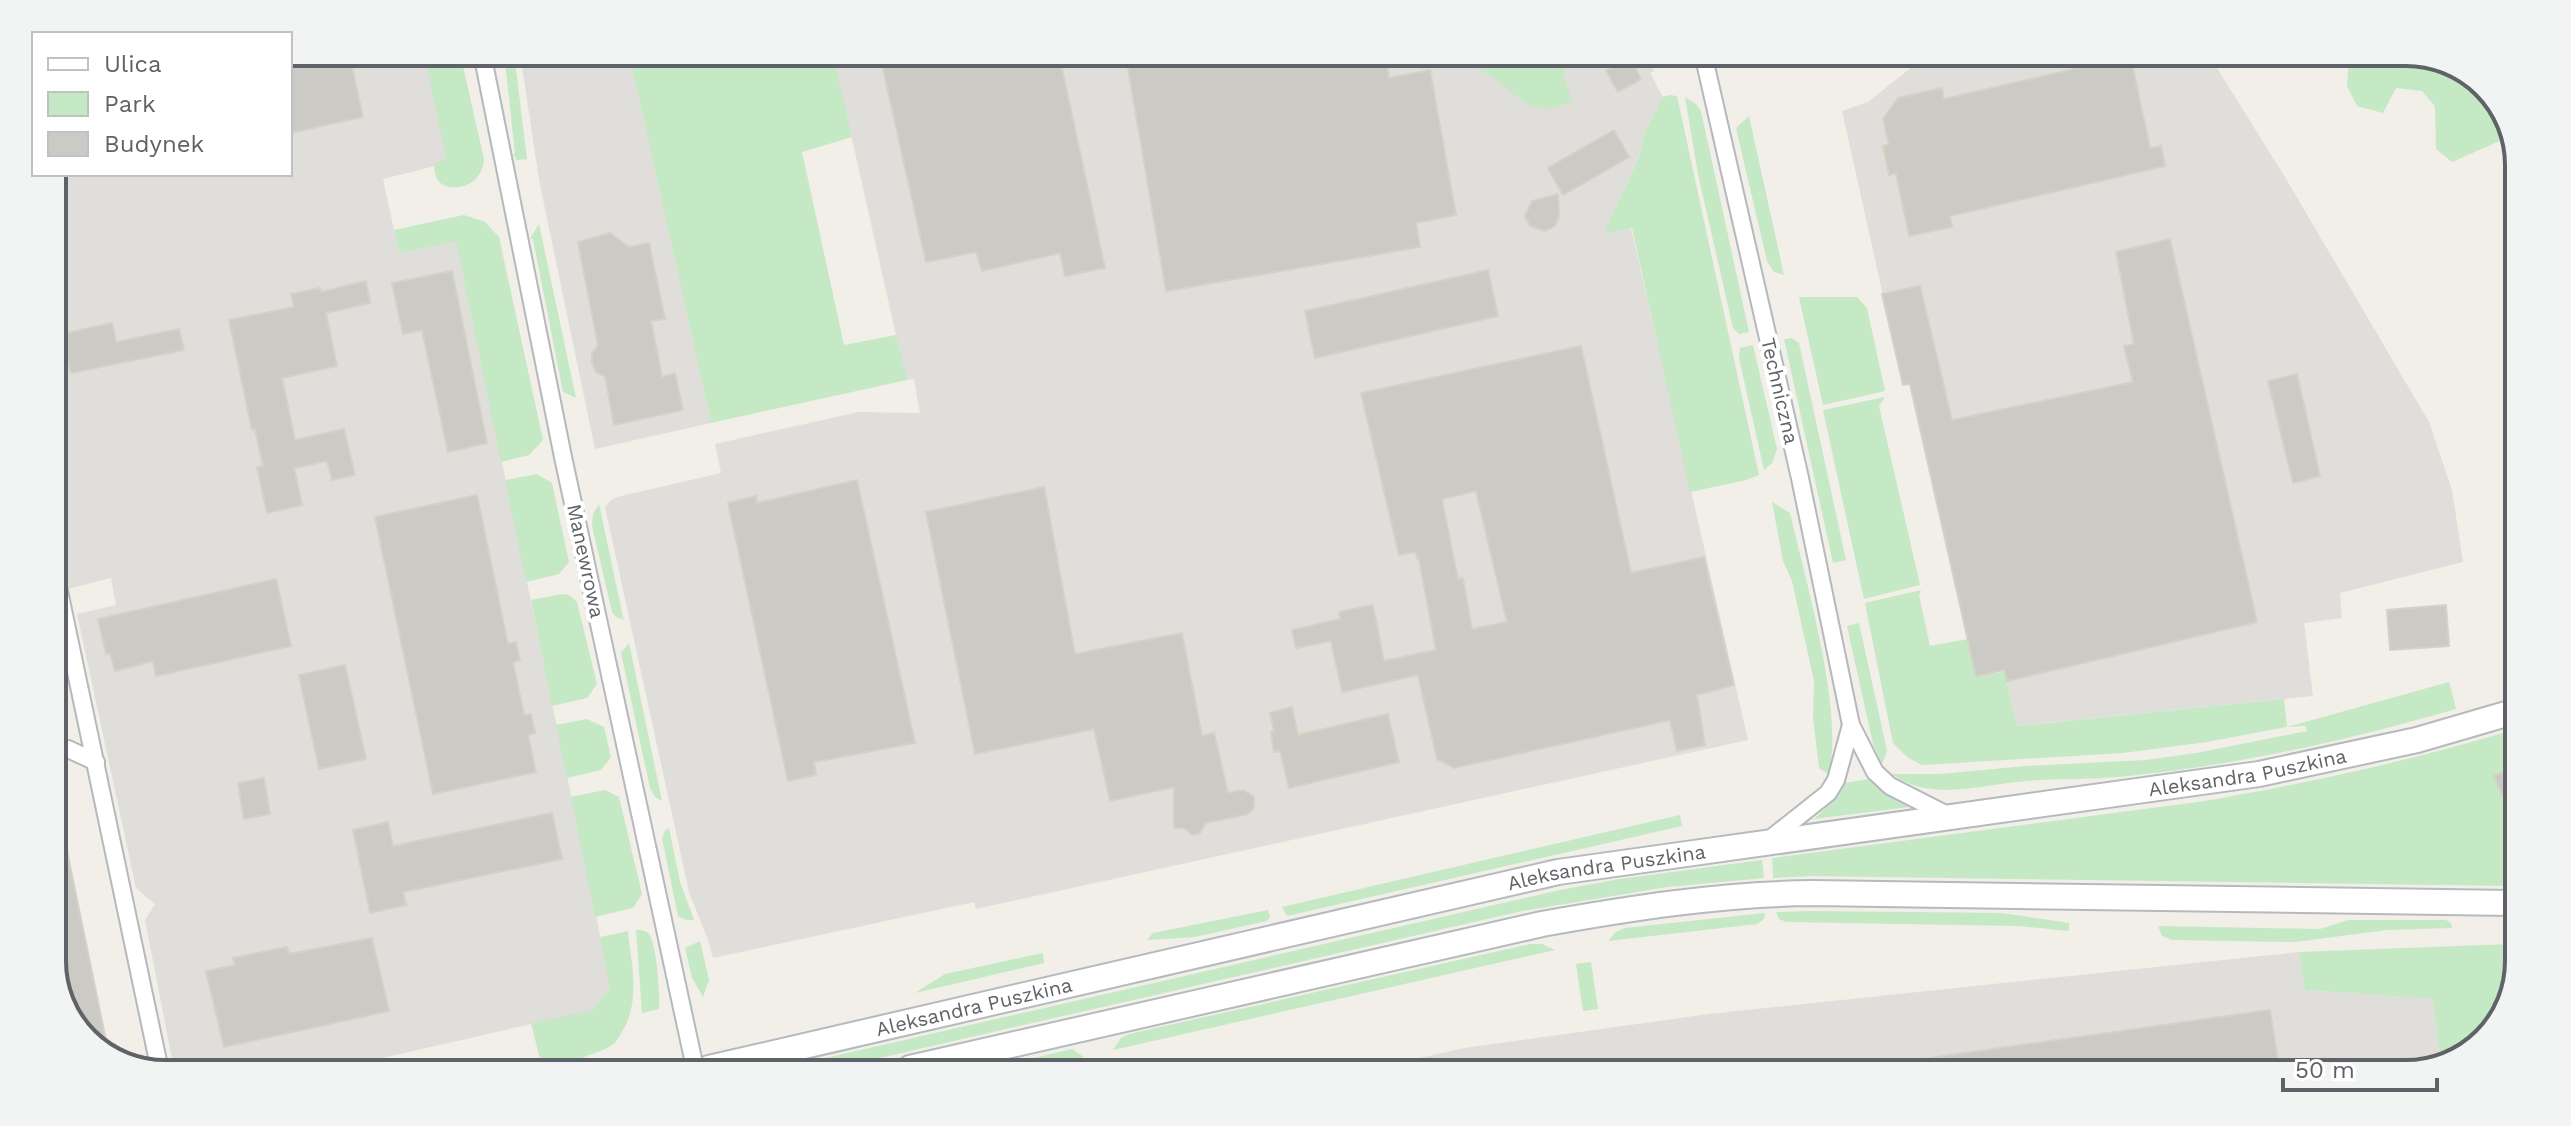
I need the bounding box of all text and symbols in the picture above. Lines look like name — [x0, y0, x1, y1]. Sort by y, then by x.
legend — [32, 32, 292, 176]
text: Ulica — [104, 50, 162, 78]
text: Park — [104, 90, 156, 118]
text: Budynek — [104, 130, 205, 158]
street label: Techniczna — [1756, 336, 1804, 446]
street label: Manewrowa — [562, 502, 610, 620]
street label: Aleksandra Puszkina — [2147, 744, 2349, 801]
street label: Aleksandra Puszkina — [1505, 839, 1707, 895]
street label: Aleksandra Puszkina — [874, 973, 1074, 1041]
scale bar — [2283, 1042, 2437, 1092]
text: 50 m — [2295, 1056, 2355, 1084]

